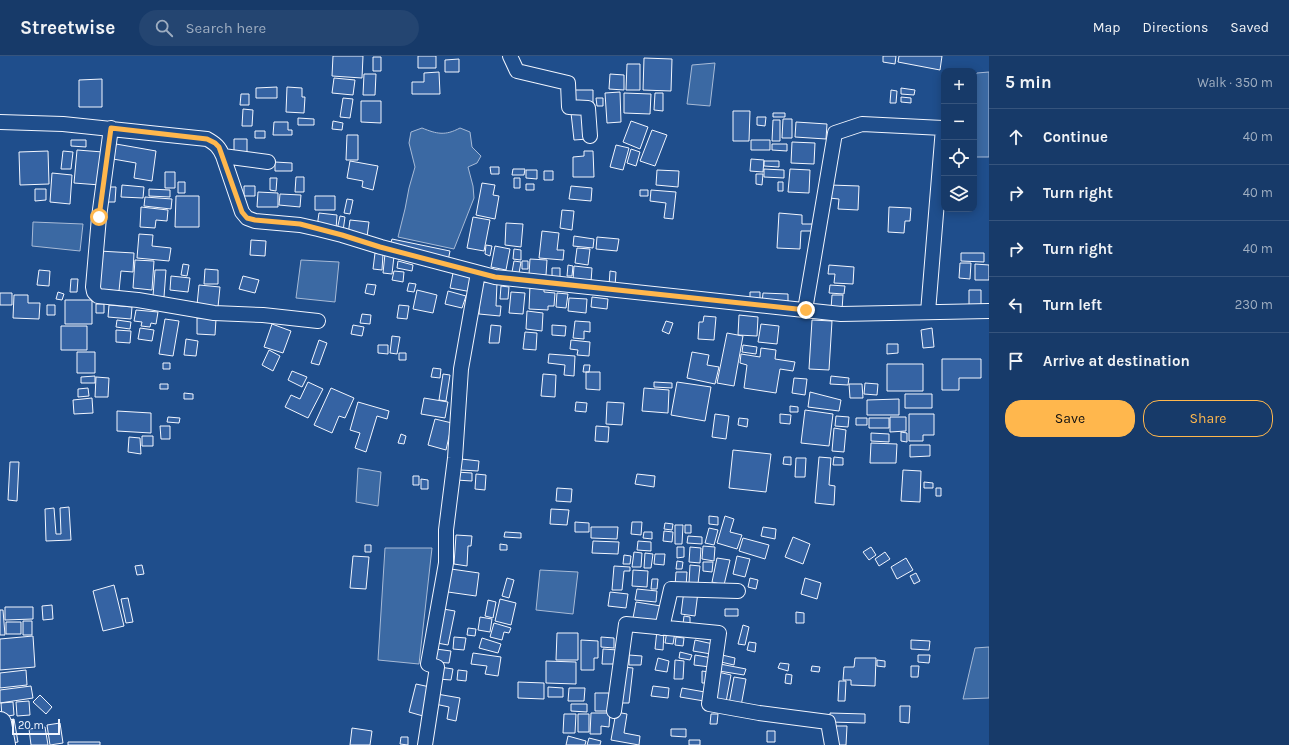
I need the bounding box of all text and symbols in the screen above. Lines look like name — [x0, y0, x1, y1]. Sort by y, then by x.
search box — [139, 10, 419, 46]
text: Streetwise — [20, 17, 115, 39]
icon: search — [153, 17, 175, 39]
text: Search here — [185, 19, 266, 37]
text: Map — [1093, 19, 1121, 36]
text: Directions — [1143, 19, 1208, 36]
text: Saved — [1230, 19, 1269, 36]
map controls — [941, 68, 977, 212]
button: + — [941, 68, 977, 104]
text: 5 min — [1005, 72, 1052, 92]
text: Walk · 350 m — [1197, 75, 1273, 90]
button: − — [941, 104, 977, 140]
icon: ahead — [1005, 126, 1027, 148]
text: Continue — [1043, 128, 1108, 146]
text: 40 m — [1243, 129, 1273, 144]
button: locate — [941, 140, 977, 176]
button: layers — [941, 176, 977, 212]
icon: right — [1005, 182, 1027, 204]
text: Turn right — [1043, 184, 1113, 202]
text: 40 m — [1243, 185, 1273, 200]
route start — [90, 208, 108, 226]
icon: right — [1005, 238, 1027, 260]
text: Turn right — [1043, 240, 1113, 258]
text: 40 m — [1243, 241, 1273, 256]
icon: left — [1005, 294, 1027, 316]
text: Turn left — [1043, 296, 1102, 314]
text: 230 m — [1235, 297, 1273, 312]
route end — [797, 301, 815, 319]
icon: arrive — [1005, 350, 1027, 372]
text: Arrive at destination — [1043, 352, 1190, 370]
button: Save — [1005, 400, 1135, 437]
button: Share — [1143, 400, 1273, 437]
scale bar — [12, 717, 60, 736]
text: 20 m — [18, 719, 44, 732]

